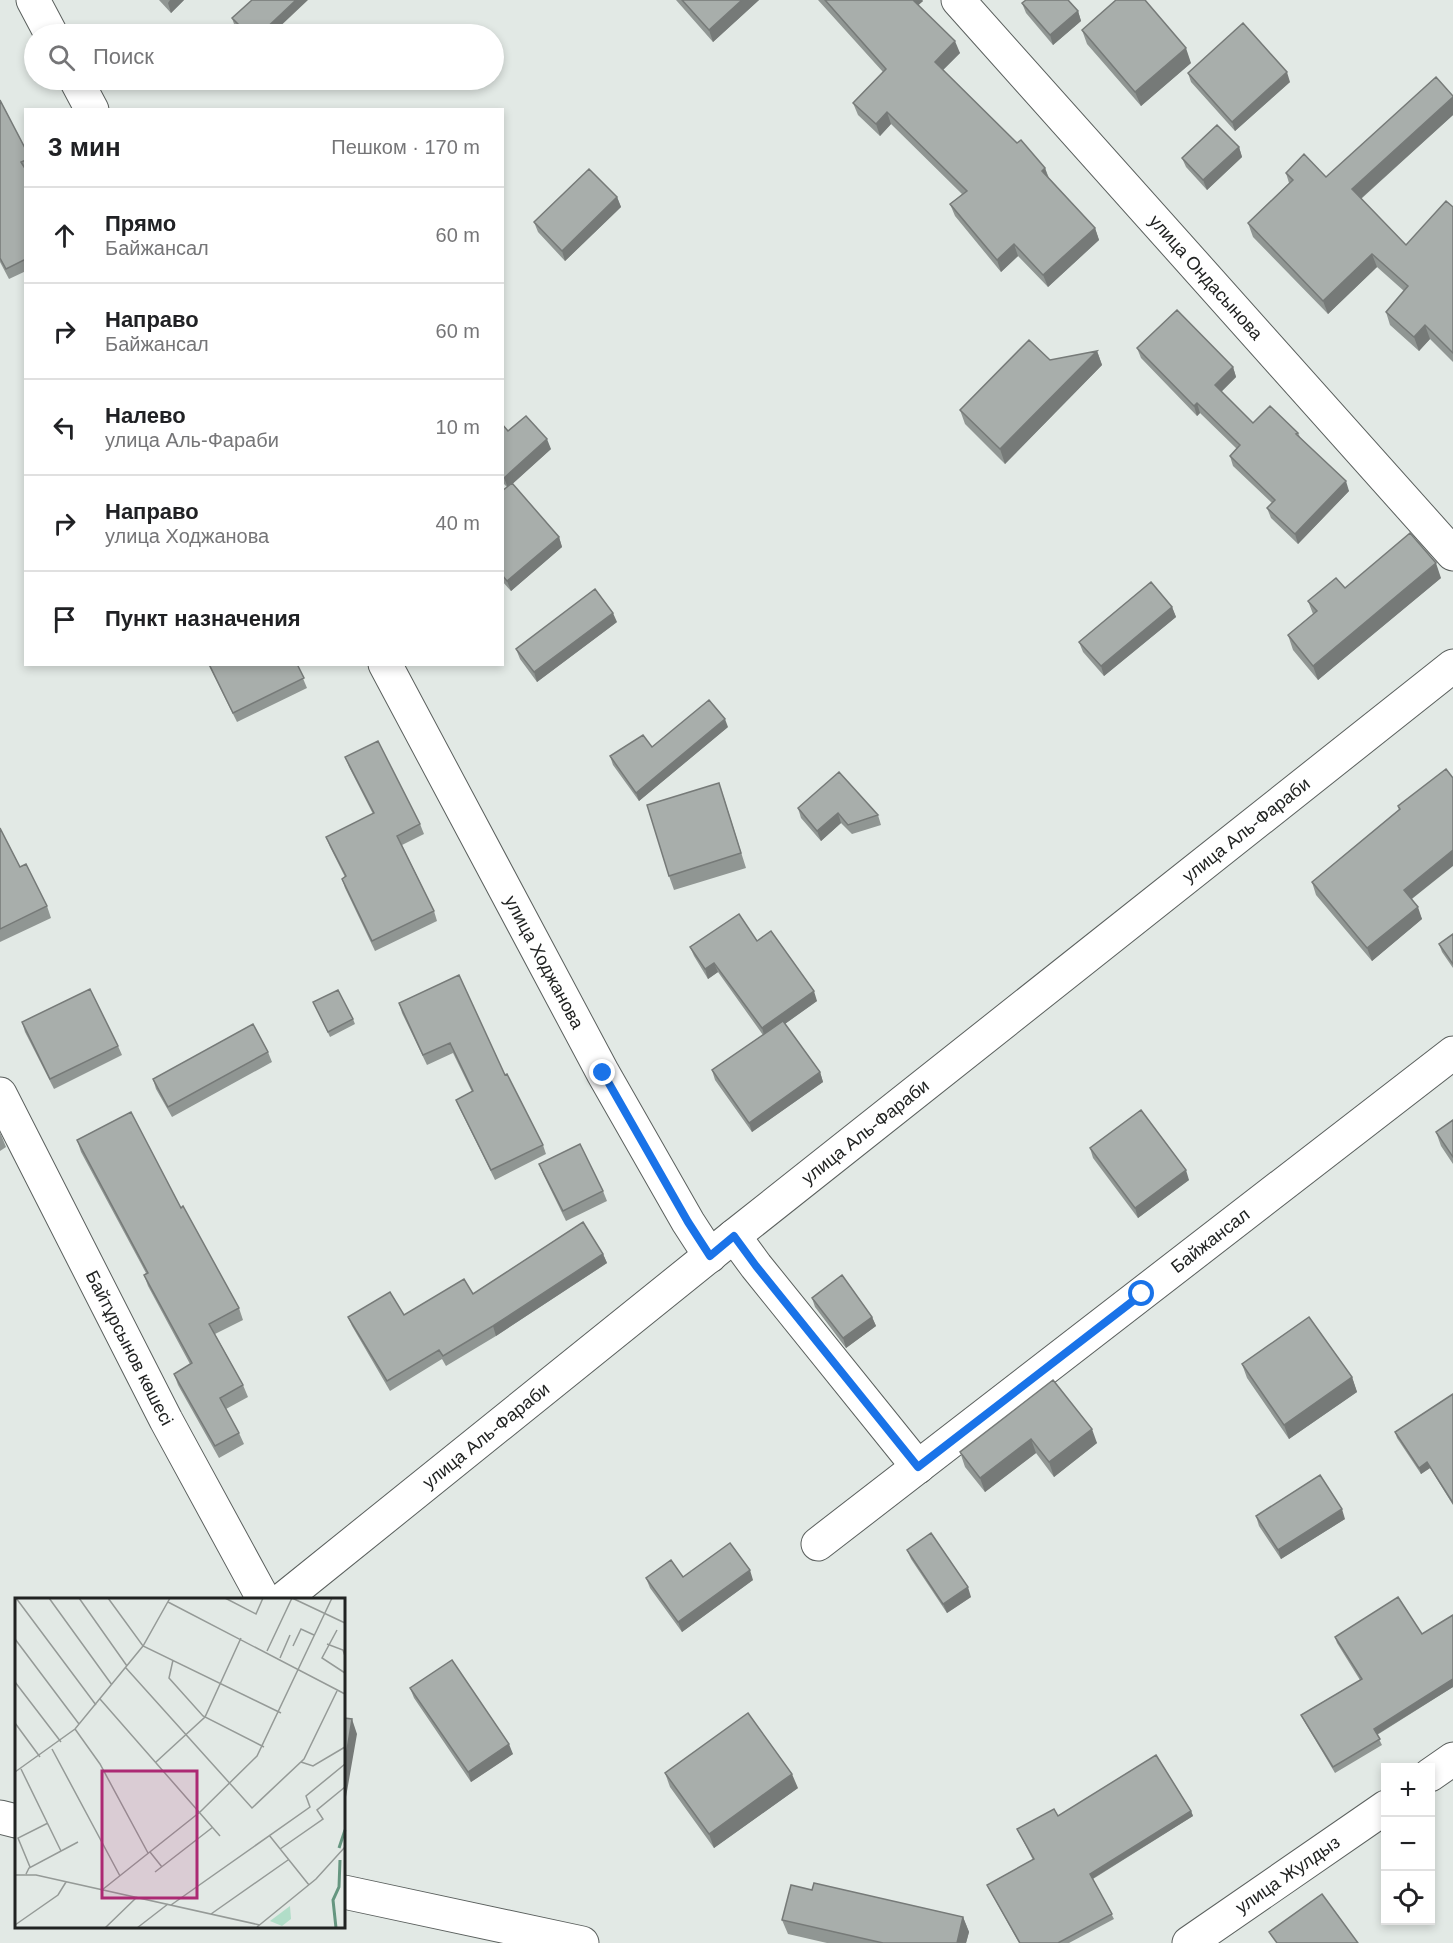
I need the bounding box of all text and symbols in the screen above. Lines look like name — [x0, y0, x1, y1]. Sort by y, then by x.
search box — [24, 24, 504, 90]
icon: search — [45, 41, 78, 74]
text: Поиск — [93, 44, 154, 69]
text: 3 мин — [48, 132, 121, 162]
text: Пешком · 170 m — [331, 136, 480, 158]
text: Прямо — [105, 211, 176, 236]
street label: улица Ондасынова — [1145, 211, 1267, 345]
icon: ahead — [48, 219, 81, 252]
text: 60 m — [436, 224, 480, 246]
text: Байжансал — [105, 237, 209, 259]
text: Направо — [105, 307, 199, 332]
icon: right — [48, 315, 81, 348]
text: 60 m — [436, 320, 480, 342]
text: Байжансал — [105, 333, 209, 355]
text: Налево — [105, 403, 186, 428]
icon: left — [48, 411, 81, 444]
text: 10 m — [436, 416, 480, 438]
text: улица Аль-Фараби — [105, 429, 279, 451]
text: Направо — [105, 499, 199, 524]
icon: right — [48, 507, 81, 540]
text: 40 m — [436, 512, 480, 534]
text: улица Ходжанова — [105, 525, 269, 547]
icon: arrive — [48, 603, 81, 636]
text: Пункт назначения — [105, 606, 301, 631]
street label: улица Аль-Фараби — [1179, 773, 1314, 886]
street label: улица Ходжанова — [500, 892, 588, 1033]
route end — [589, 1059, 615, 1085]
street label: улица Аль-Фараби — [798, 1075, 933, 1188]
street label: Байжансал — [1167, 1204, 1253, 1277]
street label: Байтұрсынов көшесі — [82, 1267, 177, 1429]
route start — [1128, 1280, 1154, 1306]
street label: улица Аль-Фараби — [419, 1379, 553, 1493]
inset map — [15, 1598, 345, 1928]
map controls — [1381, 1763, 1435, 1925]
button: + — [1381, 1763, 1435, 1817]
button: − — [1381, 1817, 1435, 1871]
street label: улица Жулдыз — [1232, 1832, 1344, 1918]
button: locate — [1381, 1871, 1435, 1925]

